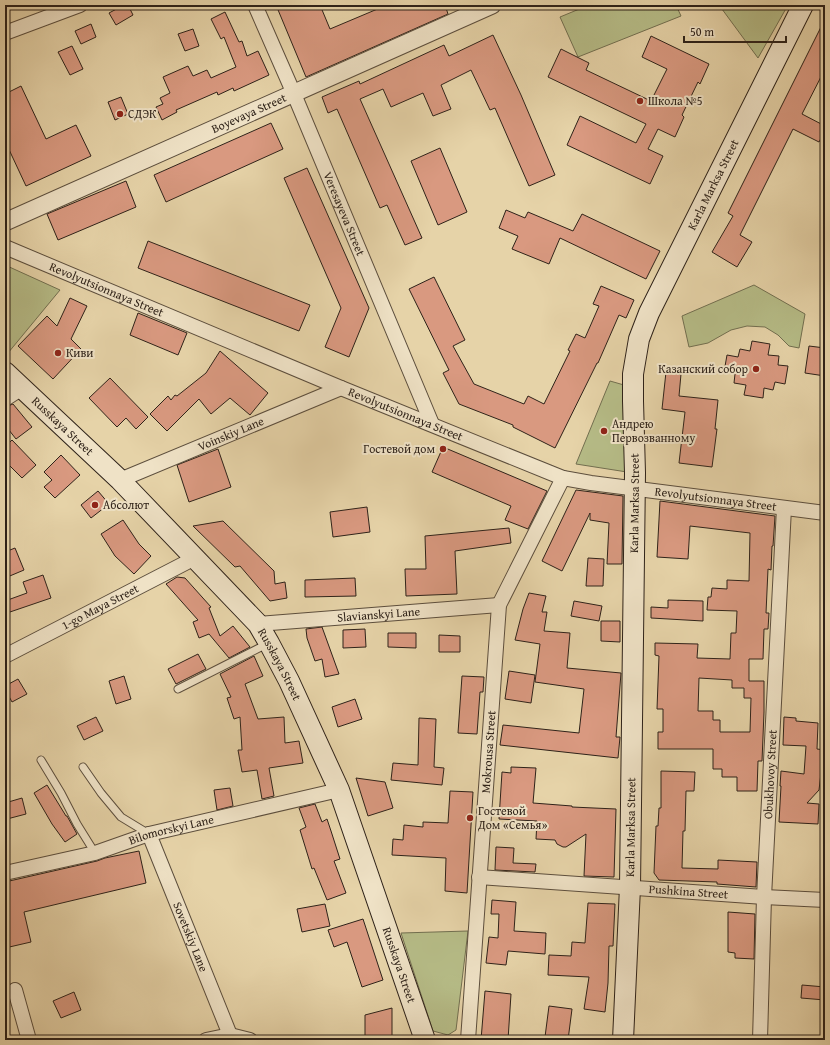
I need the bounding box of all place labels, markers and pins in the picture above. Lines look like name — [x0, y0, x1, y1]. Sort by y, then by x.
place label: Школа №5 — [648, 92, 703, 109]
marker: Школа №5 — [635, 96, 645, 106]
place label: СДЭК — [128, 105, 157, 122]
marker: СДЭК — [115, 109, 125, 119]
place label: Киви — [66, 344, 94, 361]
marker: Киви — [53, 348, 63, 358]
place label: Казанский собор — [658, 360, 749, 377]
marker: Казанский собор — [751, 364, 761, 374]
place label: Андрею Первозванному — [612, 415, 695, 446]
marker: Андрею Первозванному — [599, 426, 609, 436]
place label: Гостевой дом — [363, 440, 435, 457]
marker: Гостевой дом — [438, 444, 448, 454]
place label: Абсолют — [103, 496, 149, 513]
marker: Абсолют — [90, 500, 100, 510]
place label: Гостевой Дом «Семья» — [477, 802, 547, 833]
marker: Гостевой Дом «Семья» — [465, 813, 475, 823]

